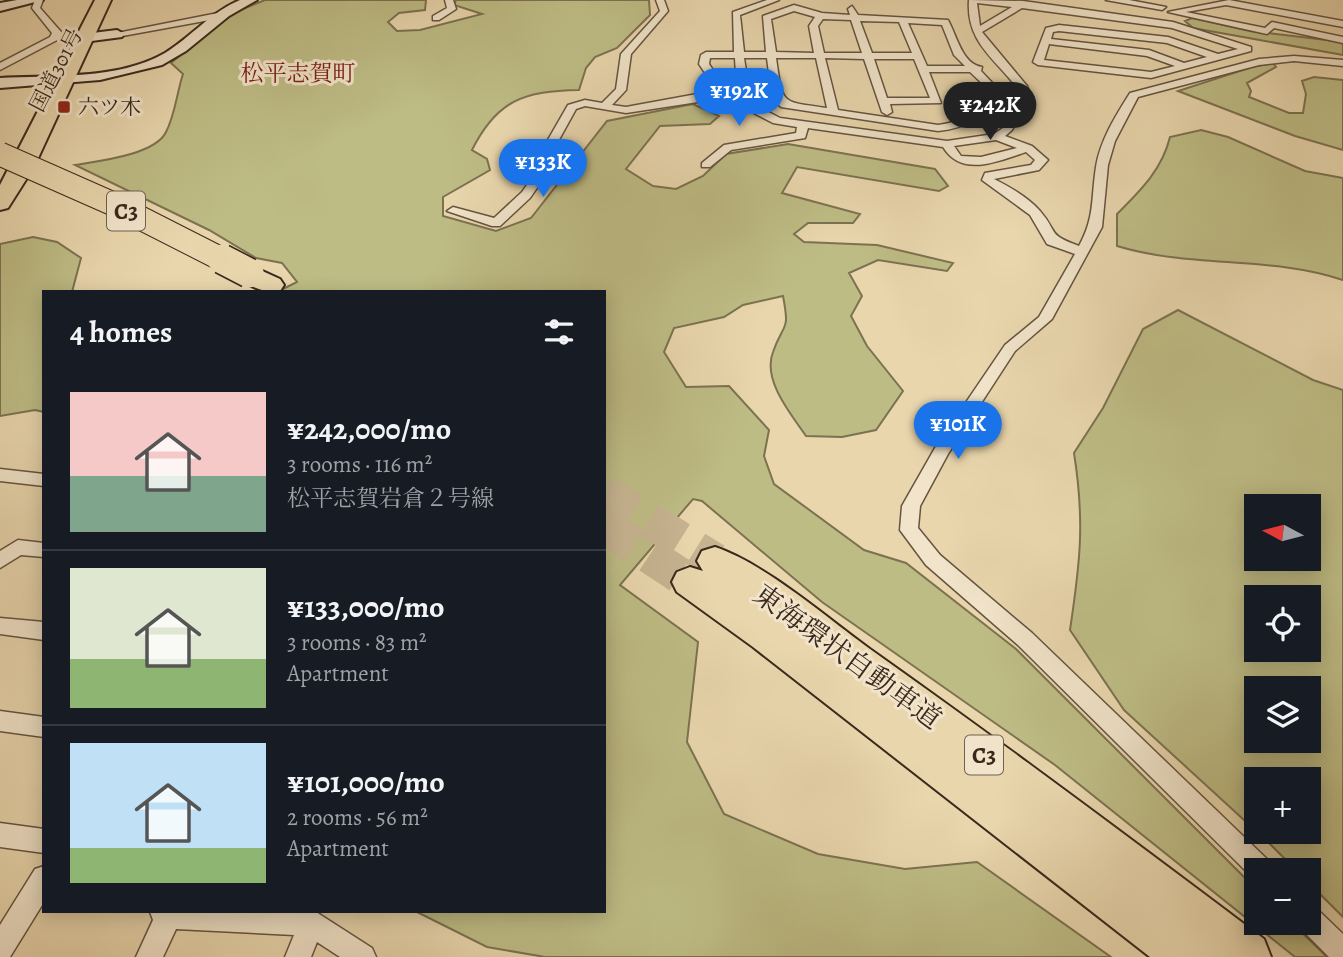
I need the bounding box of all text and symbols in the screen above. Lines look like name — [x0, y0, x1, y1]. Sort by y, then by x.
street label: 国道301号 — [23, 23, 89, 117]
district label: 松平志賀町 — [241, 58, 356, 89]
pin: ¥192K — [690, 68, 788, 128]
text: ¥192K — [710, 75, 768, 106]
pin: ¥242K — [941, 82, 1039, 142]
text: ¥242K — [959, 89, 1021, 120]
place label: 六ツ木 — [78, 93, 141, 121]
marker: 六ツ木 — [56, 99, 72, 115]
pin: ¥133K — [494, 140, 592, 199]
text: ¥133K — [515, 146, 571, 177]
road number: C3 — [107, 192, 145, 230]
text: 4 homes — [70, 312, 172, 352]
icon: filters — [540, 313, 578, 351]
pin: ¥101K — [909, 402, 1007, 461]
text: ¥101K — [930, 408, 986, 439]
text: ¥242,000/mo — [287, 409, 451, 449]
icon: home — [126, 420, 210, 504]
text: 3 rooms · 116 m² — [287, 449, 432, 480]
text: 松平志賀岩倉２号線 — [287, 483, 494, 514]
north arrow — [1244, 494, 1321, 570]
map controls — [1244, 494, 1321, 935]
street label: 東海環状自動車道 — [746, 576, 949, 738]
button: locate — [1244, 585, 1321, 662]
text: ¥133,000/mo — [287, 587, 445, 627]
icon: home — [126, 596, 210, 680]
text: 3 rooms · 83 m² — [287, 627, 427, 658]
text: Apartment — [287, 658, 389, 689]
button: layers — [1244, 676, 1321, 753]
road number: C3 — [965, 736, 1003, 775]
text: ¥101,000/mo — [287, 762, 445, 802]
button: + — [1244, 767, 1321, 844]
icon: home — [126, 771, 210, 855]
text: 2 rooms · 56 m² — [287, 802, 428, 833]
text: Apartment — [287, 833, 389, 864]
button: − — [1244, 858, 1321, 935]

